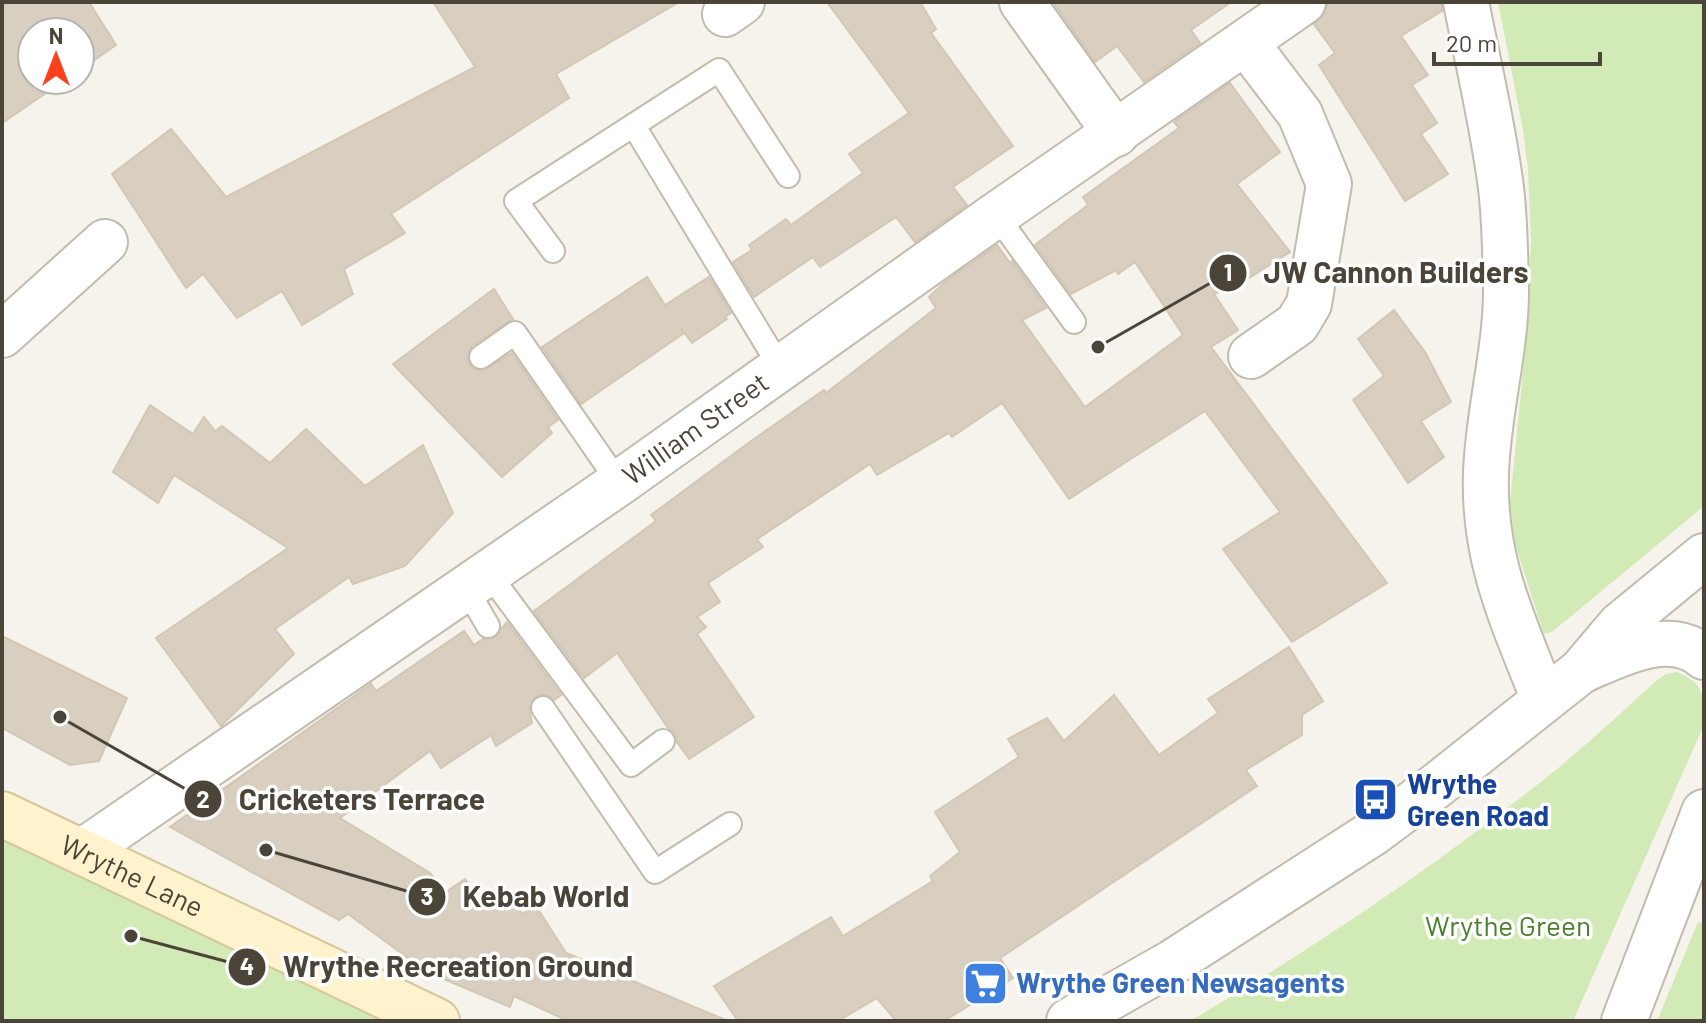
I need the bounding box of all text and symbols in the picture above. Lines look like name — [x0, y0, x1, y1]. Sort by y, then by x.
north arrow — [16, 16, 96, 96]
scale bar — [1434, 16, 1600, 66]
text: N — [49, 22, 63, 48]
text: 20 m — [1446, 28, 1497, 57]
callout: JW Cannon Builders — [1208, 246, 1545, 300]
text: JW Cannon Builders — [1263, 253, 1529, 289]
text: 1 — [1224, 257, 1232, 286]
street label: William Street — [615, 364, 775, 491]
place label: Wrythe Green Road — [1407, 766, 1549, 832]
callout: Cricketers Terrace — [183, 772, 501, 826]
bus stop icon: Wrythe Green Road — [1352, 776, 1400, 824]
text: Cricketers Terrace — [239, 780, 485, 816]
text: 2 — [196, 784, 210, 813]
street label: Wrythe Lane — [56, 827, 209, 923]
callout: Kebab World — [407, 870, 646, 924]
text: Kebab World — [463, 877, 629, 913]
text: 3 — [421, 881, 433, 910]
park label: Wrythe Green — [1425, 908, 1591, 942]
callout: Wrythe Recreation Ground — [227, 940, 650, 994]
text: Wrythe Recreation Ground — [283, 947, 633, 983]
text: 4 — [240, 951, 254, 980]
supermarket icon: Wrythe Green Newsagents — [961, 959, 1009, 1007]
place label: Wrythe Green Newsagents — [1016, 965, 1345, 999]

